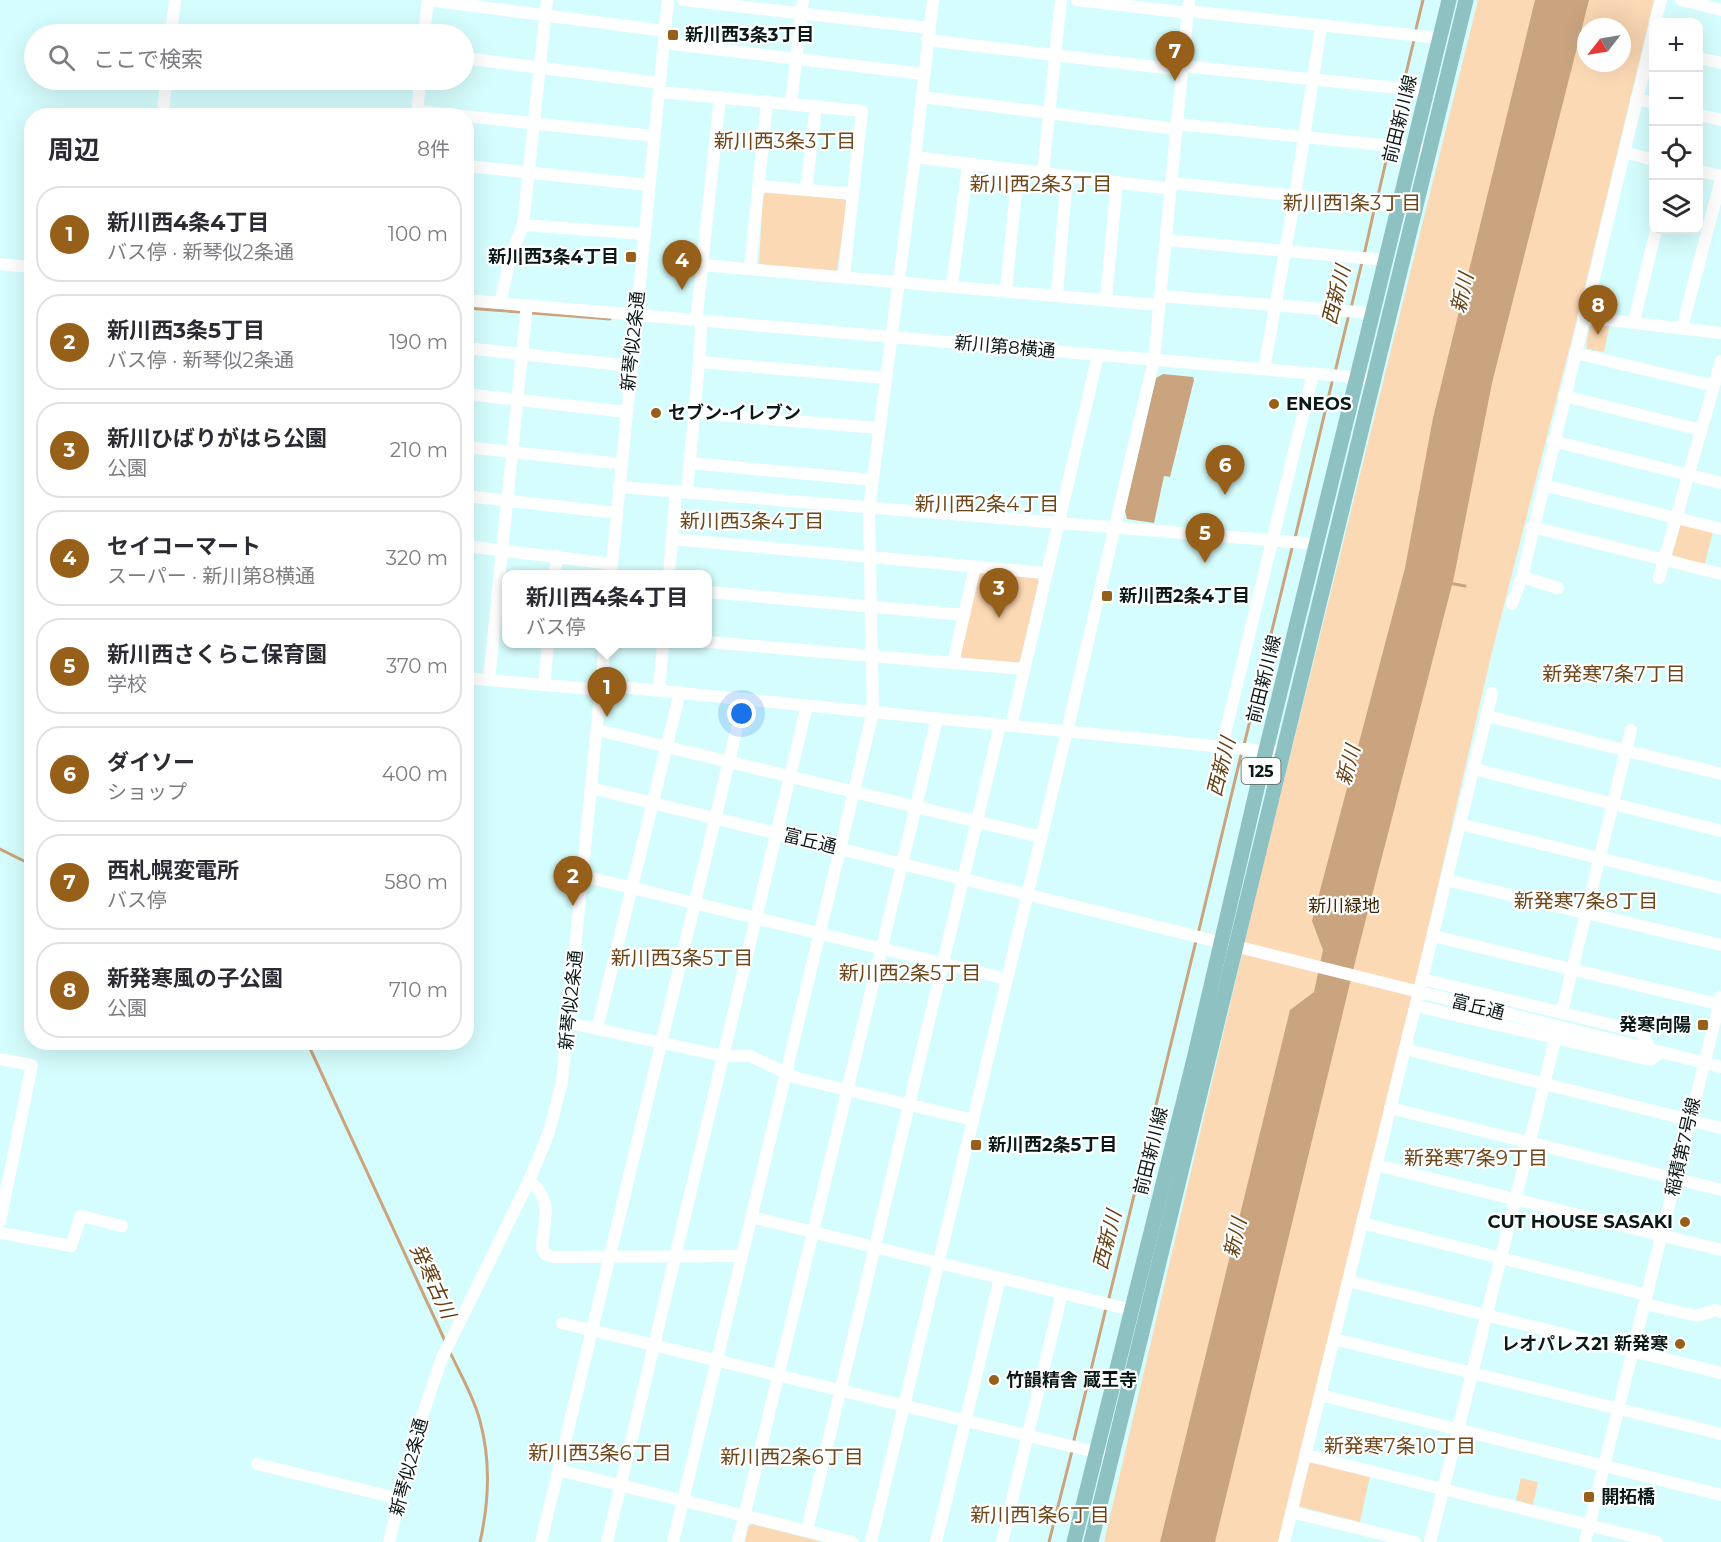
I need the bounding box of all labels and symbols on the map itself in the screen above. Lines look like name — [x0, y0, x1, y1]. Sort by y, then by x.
north arrow — [1577, 18, 1631, 72]
place label: 新川西3条3丁目 — [685, 24, 814, 46]
marker: 新川西3条3丁目 — [666, 28, 680, 42]
pin: 7 — [1156, 32, 1194, 81]
street label: 前田新川線 — [1378, 73, 1422, 165]
district label: 新川西3条3丁目 — [714, 129, 856, 153]
district label: 新川西2条3丁目 — [970, 172, 1112, 196]
district label: 新川西1条3丁目 — [1283, 191, 1421, 215]
pin: 4 — [662, 240, 702, 290]
place label: 新川西3条4丁目 — [488, 246, 619, 268]
marker: 新川西3条4丁目 — [624, 250, 638, 264]
water label: 西新川 — [1317, 261, 1355, 327]
water label: 新川 — [1446, 269, 1479, 315]
pin: 8 — [1578, 286, 1618, 335]
street label: 新琴似2条通 — [617, 290, 649, 392]
street label: 新川第8横通 — [953, 332, 1057, 362]
place label: ENEOS — [1286, 393, 1351, 415]
marker: ENEOS — [1267, 397, 1281, 411]
place label: セブン-イレブン — [668, 402, 801, 424]
marker: セブン-イレブン — [649, 406, 663, 420]
pin: 6 — [1206, 446, 1244, 495]
district label: 新川西2条4丁目 — [915, 492, 1059, 516]
district label: 新川西3条4丁目 — [680, 509, 824, 533]
pin: 5 — [1186, 514, 1224, 563]
pin: 3 — [980, 568, 1018, 618]
place label: 新川西2条4丁目 — [1119, 585, 1250, 607]
marker: 新川西2条4丁目 — [1100, 589, 1114, 603]
street label: 前田新川線 — [1242, 633, 1286, 725]
district label: 新発寒7条7丁目 — [1542, 662, 1686, 686]
pin: 1 — [588, 668, 626, 717]
your location — [727, 699, 756, 728]
water label: 西新川 — [1202, 733, 1240, 799]
water label: 新川 — [1331, 741, 1365, 787]
road number: 125 — [1242, 758, 1280, 784]
street label: 富丘通 — [781, 824, 839, 858]
pin: 2 — [554, 856, 592, 906]
district label: 新発寒7条8丁目 — [1514, 889, 1658, 913]
park label: 新川緑地 — [1308, 895, 1380, 917]
district label: 新川西3条5丁目 — [611, 946, 753, 970]
street label: 新琴似2条通 — [555, 949, 587, 1051]
district label: 新川西2条5丁目 — [839, 961, 981, 985]
street label: 富丘通 — [1449, 990, 1507, 1024]
place label: 発寒向陽 — [1619, 1014, 1691, 1036]
marker: 発寒向陽 — [1696, 1018, 1710, 1032]
street label: 稲積第7号線 — [1661, 1096, 1705, 1198]
street label: 前田新川線 — [1129, 1105, 1173, 1197]
place label: 新川西2条5丁目 — [988, 1134, 1117, 1156]
marker: 新川西2条5丁目 — [969, 1138, 983, 1152]
district label: 新発寒7条9丁目 — [1404, 1146, 1548, 1170]
water label: 西新川 — [1088, 1206, 1126, 1272]
place label: CUT HOUSE SASAKI — [1488, 1211, 1673, 1233]
water label: 新川 — [1219, 1214, 1252, 1260]
marker: CUT HOUSE SASAKI — [1678, 1215, 1692, 1229]
water label: 発寒古川 — [405, 1240, 462, 1324]
place label: レオパレス21 新発寒 — [1501, 1333, 1668, 1355]
marker: レオパレス21 新発寒 — [1673, 1337, 1687, 1351]
place label: 竹韻精舎 蔵王寺 — [1006, 1369, 1137, 1391]
marker: 竹韻精舎 蔵王寺 — [987, 1373, 1001, 1387]
street label: 新琴似2条通 — [385, 1416, 433, 1518]
district label: 新発寒7条10丁目 — [1324, 1434, 1476, 1458]
district label: 新川西3条6丁目 — [528, 1441, 672, 1465]
district label: 新川西2条6丁目 — [720, 1445, 864, 1469]
place label: 開拓橋 — [1601, 1486, 1655, 1508]
marker: 開拓橋 — [1582, 1490, 1596, 1504]
district label: 新川西1条6丁目 — [970, 1503, 1110, 1527]

